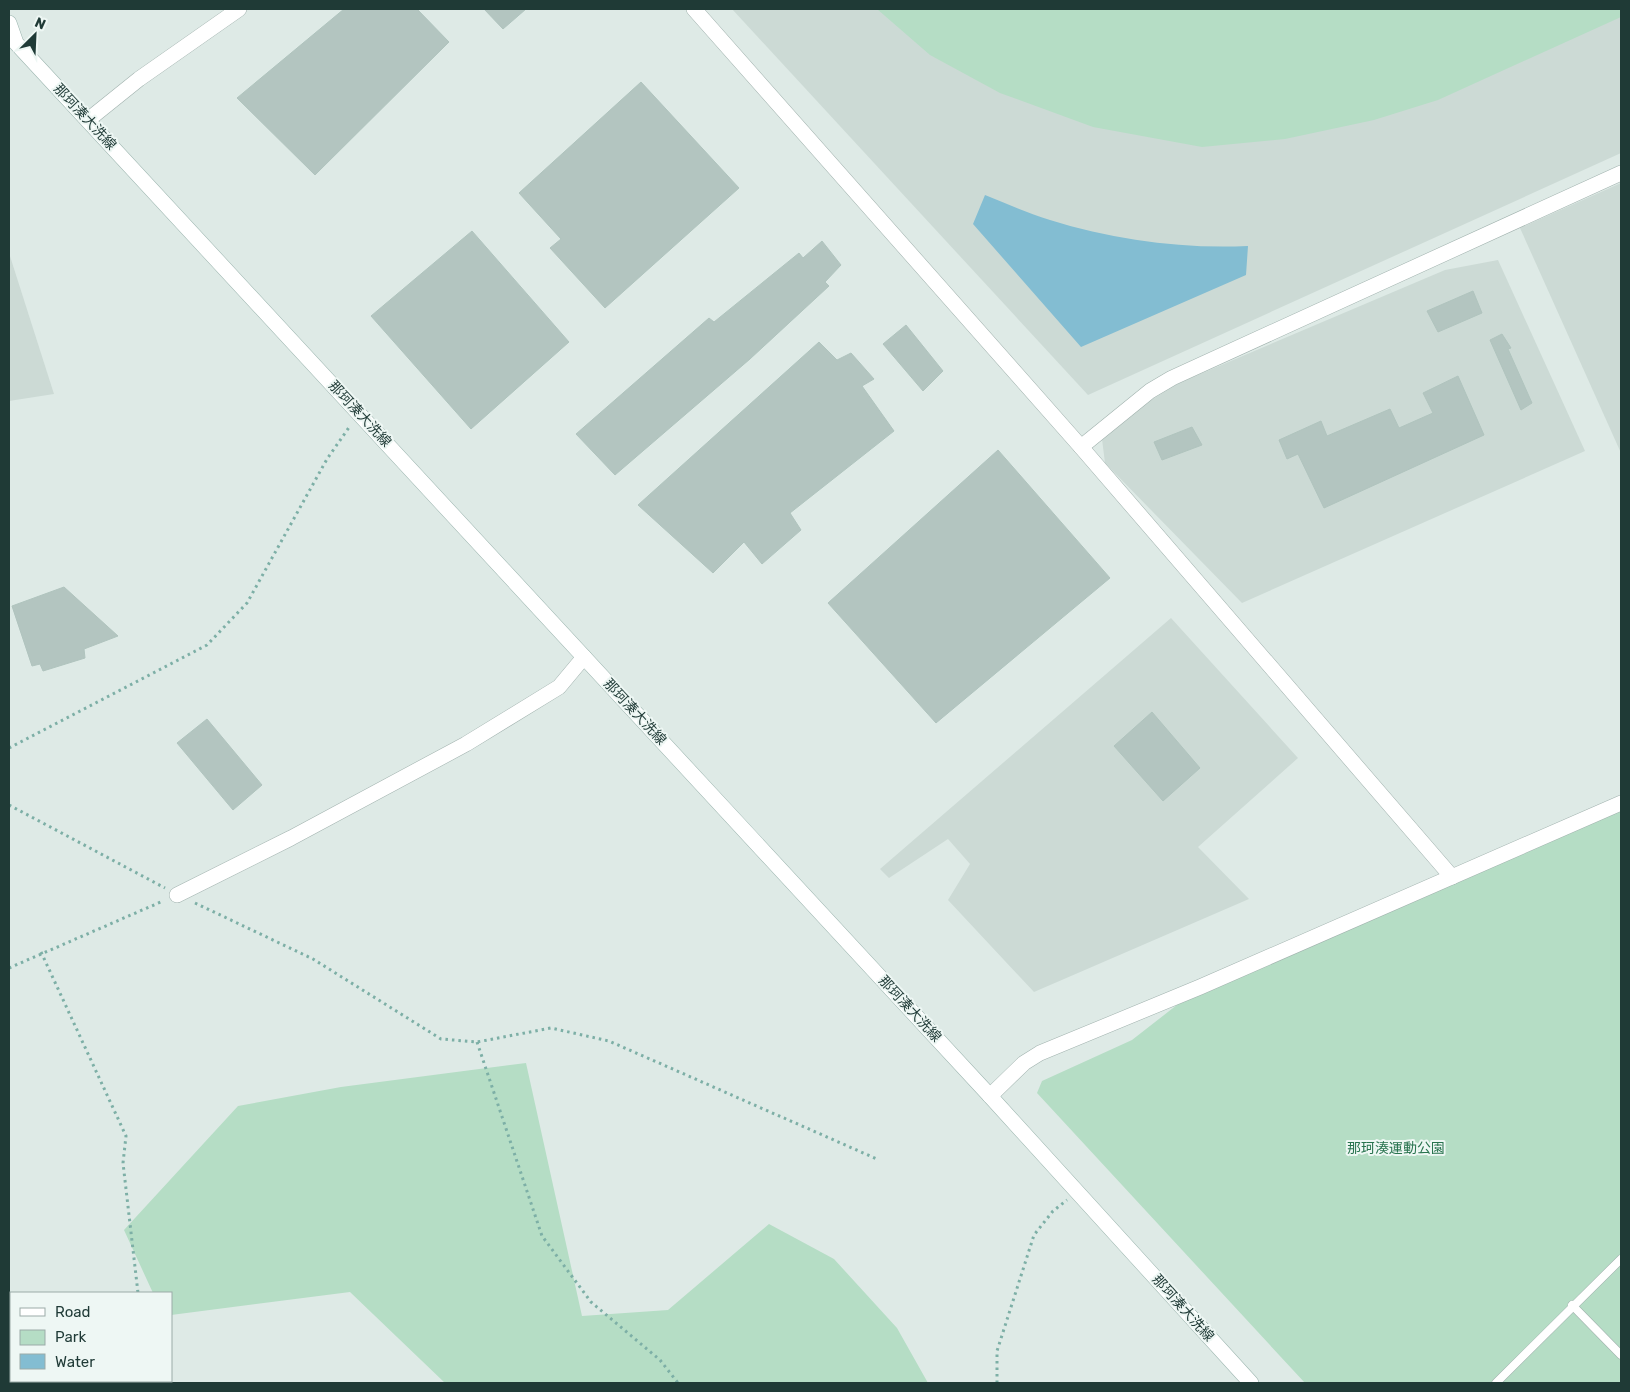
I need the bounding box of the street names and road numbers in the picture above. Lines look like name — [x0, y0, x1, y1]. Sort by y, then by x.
street label: 那珂湊大洗線 — [50, 80, 120, 154]
street label: 那珂湊大洗線 — [325, 377, 395, 451]
street label: 那珂湊大洗線 — [600, 675, 670, 749]
street label: 那珂湊大洗線 — [875, 972, 945, 1046]
street label: 那珂湊大洗線 — [1149, 1271, 1217, 1345]

